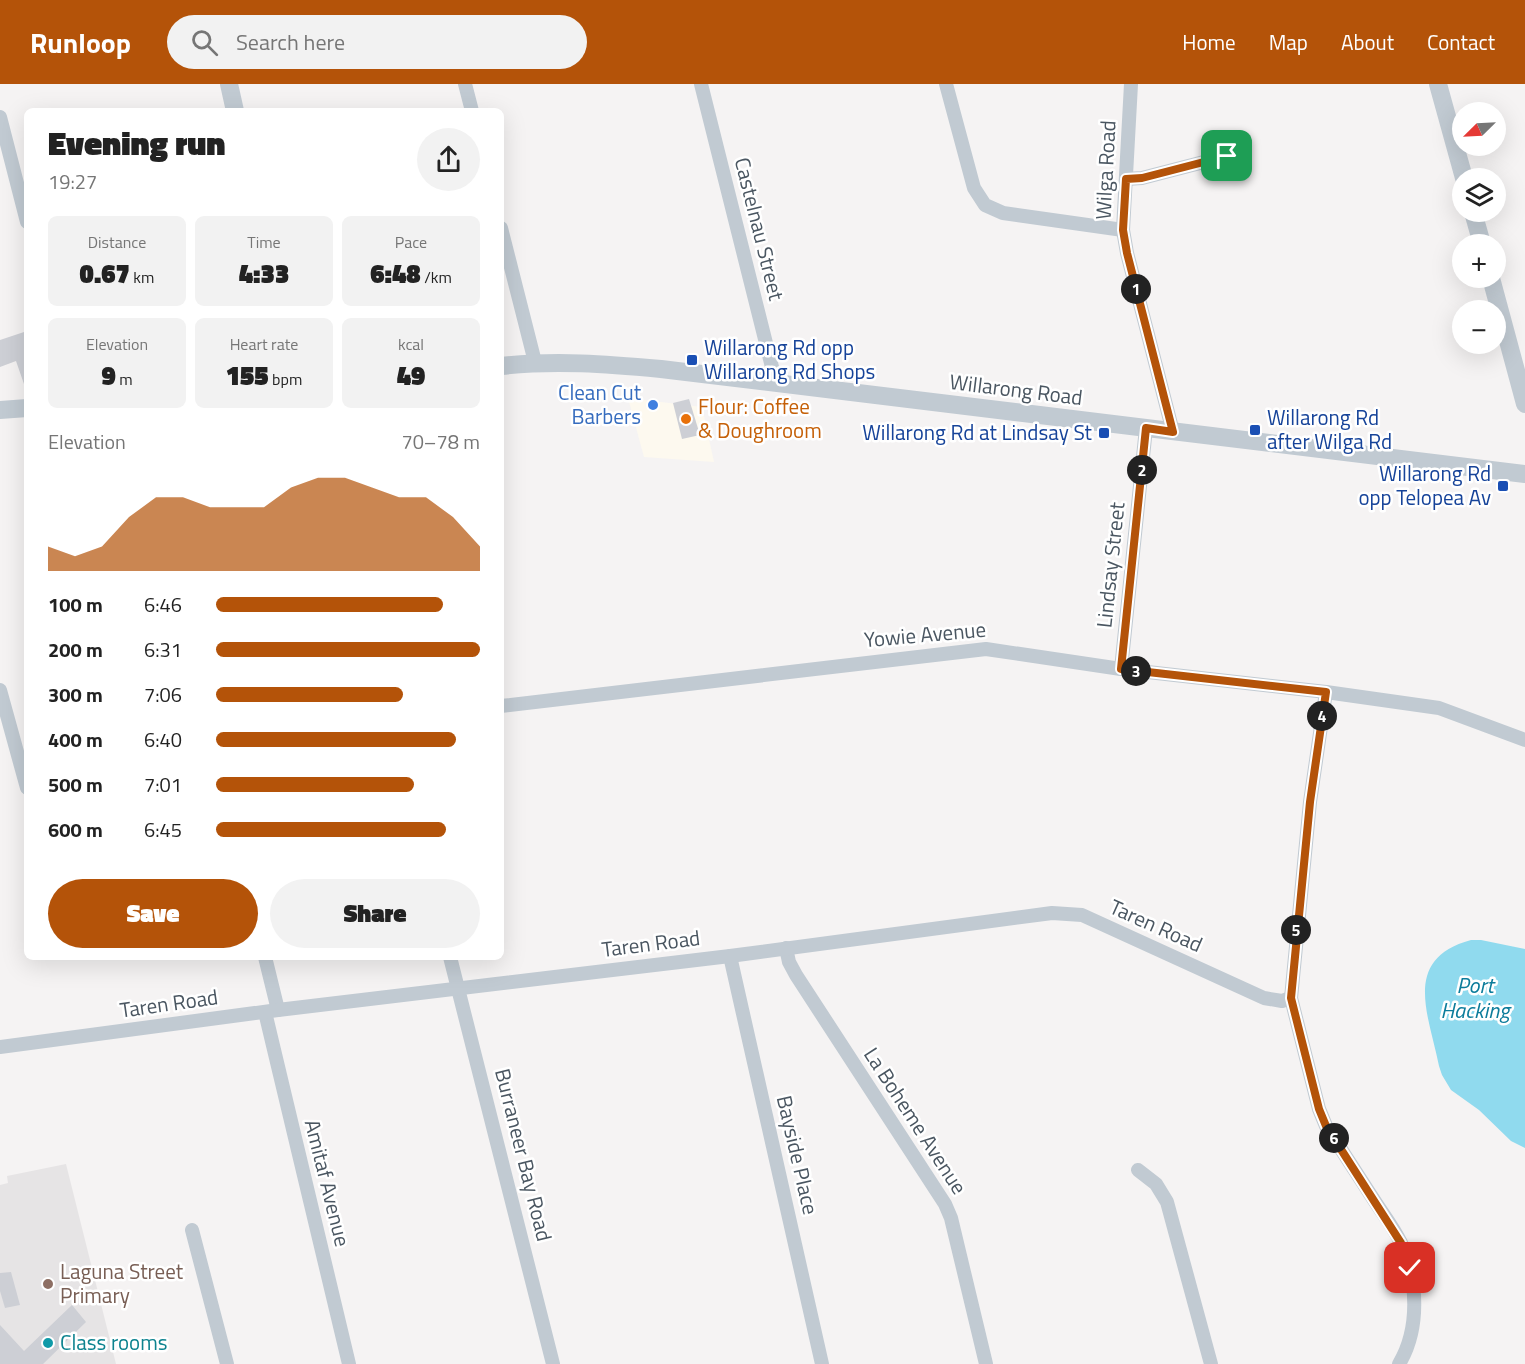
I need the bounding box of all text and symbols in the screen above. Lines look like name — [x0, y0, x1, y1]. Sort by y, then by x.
search box — [167, 15, 587, 69]
text: Runloop — [30, 21, 131, 64]
text: Search here — [236, 25, 345, 59]
icon: search — [188, 26, 221, 59]
text: Home — [1182, 26, 1236, 58]
text: Map — [1269, 26, 1308, 58]
text: About — [1341, 26, 1394, 58]
text: Contact — [1427, 26, 1495, 58]
north arrow — [1452, 102, 1506, 156]
map controls — [1452, 102, 1506, 354]
text: Evening run — [48, 118, 225, 168]
street label: Wilga Road — [1086, 119, 1124, 220]
button: share — [417, 128, 480, 191]
pin — [1201, 130, 1252, 181]
icon: arrive — [1210, 139, 1243, 172]
street label: Castelnau Street — [727, 154, 793, 304]
text: 19:27 — [48, 166, 97, 197]
button: layers — [1452, 168, 1506, 222]
text: Distance — [88, 230, 146, 254]
text: Time — [247, 230, 281, 254]
text: Pace — [395, 230, 427, 254]
button: + — [1452, 234, 1506, 288]
text: 0.67 — [80, 254, 130, 293]
text: 4:33 — [239, 254, 289, 293]
text: 6:48 — [370, 254, 421, 293]
text: km — [130, 265, 154, 289]
text: /km — [421, 265, 452, 289]
pin: 1 — [1121, 274, 1151, 304]
text: 1 — [1132, 277, 1140, 301]
button: − — [1452, 300, 1506, 354]
place label: Willarong Rd opp Willarong Rd Shops — [704, 331, 875, 387]
text: Elevation — [86, 332, 148, 356]
text: Heart rate — [230, 332, 298, 356]
text: kcal — [398, 332, 424, 356]
marker: Willarong Rd opp Willarong Rd Shops — [685, 353, 699, 367]
text: 9 — [101, 356, 116, 395]
text: 155 — [226, 356, 269, 395]
text: 49 — [397, 356, 425, 395]
street label: Willarong Road — [948, 365, 1084, 413]
text: m — [116, 367, 133, 391]
text: bpm — [269, 367, 302, 391]
place label: Clean Cut Barbers — [558, 376, 642, 432]
place label: Flour: Coffee & Doughroom — [698, 390, 822, 446]
marker: Clean Cut Barbers — [646, 398, 660, 412]
place label: Willarong Rd after Wilga Rd — [1267, 401, 1392, 457]
marker: Flour: Coffee & Doughroom — [679, 412, 693, 426]
place label: Willarong Rd at Lindsay St — [862, 416, 1093, 448]
marker: Willarong Rd after Wilga Rd — [1248, 423, 1262, 437]
text: Elevation — [48, 426, 126, 457]
text: 70–78 m — [401, 426, 480, 457]
marker: Willarong Rd at Lindsay St — [1097, 426, 1111, 440]
pin: 2 — [1127, 455, 1157, 485]
place label: Willarong Rd opp Telopea Av — [1358, 457, 1491, 513]
text: 2 — [1138, 458, 1146, 482]
marker: Willarong Rd opp Telopea Av — [1496, 479, 1510, 493]
street label: Lindsay Street — [1088, 500, 1133, 629]
text: 100 m — [48, 589, 103, 620]
text: 6:46 — [144, 589, 182, 620]
street label: Yowie Avenue — [863, 613, 987, 655]
text: 200 m — [48, 634, 103, 665]
text: 6:31 — [144, 634, 182, 665]
pin: 3 — [1121, 656, 1151, 686]
text: 3 — [1132, 659, 1140, 683]
text: 300 m — [48, 679, 103, 710]
text: 7:06 — [144, 679, 182, 710]
pin: 4 — [1307, 701, 1337, 731]
text: 4 — [1318, 704, 1326, 728]
text: 400 m — [48, 724, 103, 755]
text: 6:40 — [144, 724, 182, 755]
text: 500 m — [48, 769, 103, 800]
text: 7:01 — [144, 769, 182, 800]
text: 600 m — [48, 814, 103, 845]
text: 6:45 — [144, 814, 182, 845]
button: Save — [48, 879, 258, 948]
button: Share — [270, 879, 480, 948]
street label: Taren Road — [1105, 890, 1208, 960]
pin: 5 — [1281, 915, 1311, 945]
text: 5 — [1292, 918, 1300, 942]
street label: Taren Road — [600, 921, 702, 965]
water label: Port Hacking — [1440, 968, 1512, 1027]
street label: Taren Road — [118, 980, 220, 1026]
street label: La Boheme Avenue — [856, 1041, 975, 1200]
street label: Burraneer Bay Road — [487, 1065, 561, 1245]
street label: Bayside Place — [769, 1092, 827, 1218]
street label: Amitaf Avenue — [297, 1116, 359, 1250]
pin: 6 — [1319, 1123, 1349, 1153]
text: 6 — [1330, 1126, 1338, 1150]
pin — [1384, 1242, 1435, 1293]
icon: check — [1393, 1251, 1426, 1284]
place label: Laguna Street Primary — [60, 1255, 184, 1311]
marker: Laguna Street Primary — [41, 1277, 55, 1291]
place label: Class rooms — [60, 1326, 168, 1358]
marker: Class rooms — [41, 1336, 55, 1350]

